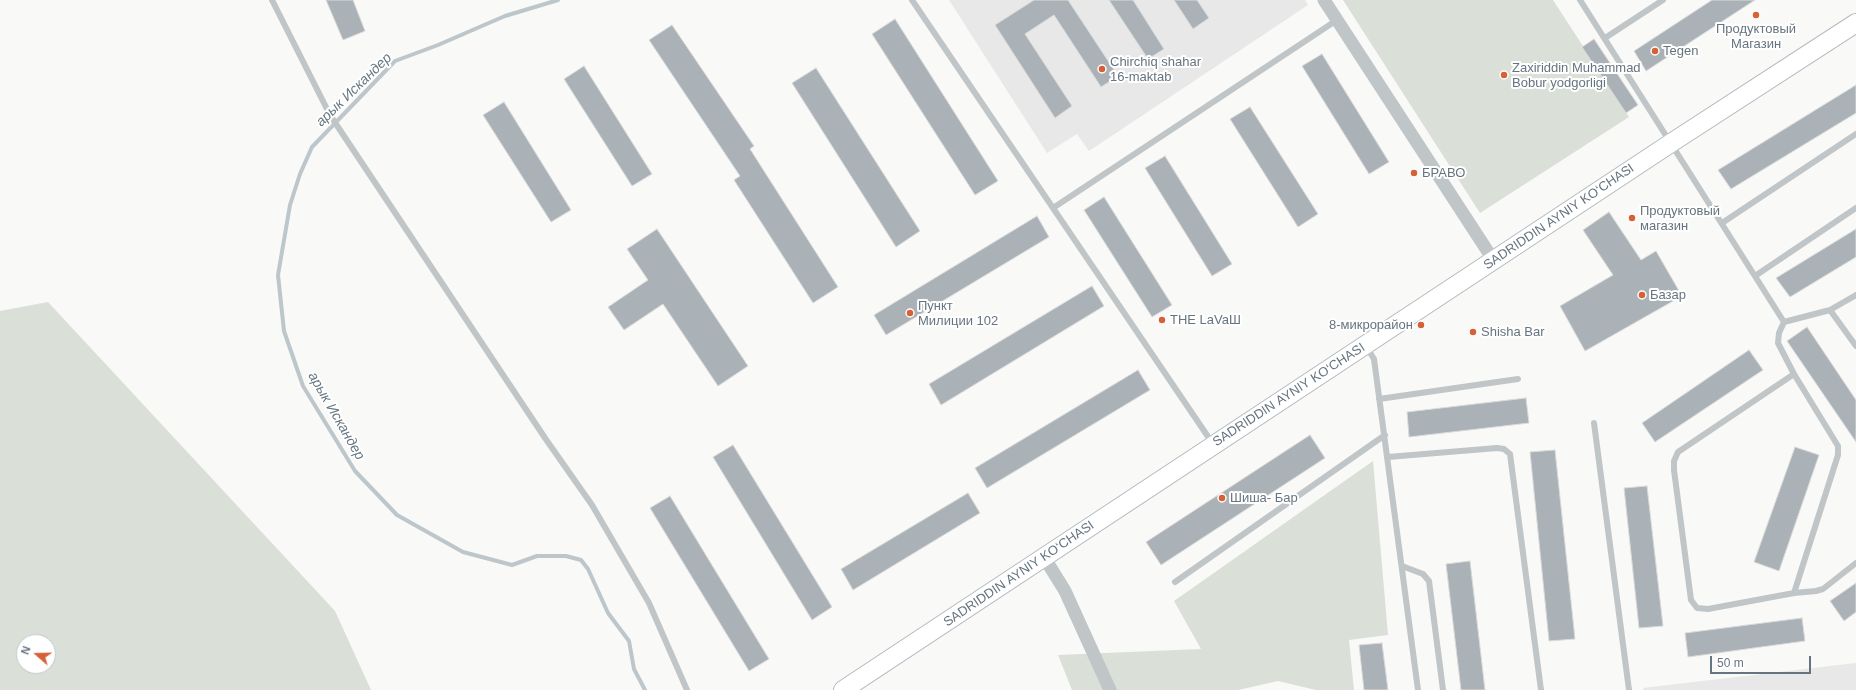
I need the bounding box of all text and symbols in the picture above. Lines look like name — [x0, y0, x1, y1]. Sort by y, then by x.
marker: Продуктовый Магазин — [1751, 10, 1761, 20]
place label: Продуктовый Магазин — [1716, 21, 1796, 52]
place label: Tegen — [1663, 43, 1698, 59]
marker: Tegen — [1650, 46, 1660, 56]
water label: арык Искандер — [313, 50, 395, 130]
place label: Chirchiq shahar 16-maktab — [1110, 54, 1201, 85]
place label: Zaxiriddin Muhammad Bobur yodgorligi — [1512, 60, 1641, 91]
marker: Chirchiq shahar 16-maktab — [1097, 64, 1107, 74]
marker: Zaxiriddin Muhammad Bobur yodgorligi — [1499, 70, 1509, 80]
street label: SADRIDDIN AYNIY KO‘CHASI — [1481, 161, 1637, 273]
place label: БРАВО — [1422, 165, 1465, 181]
marker: БРАВО — [1409, 168, 1419, 178]
place label: Продуктовый магазин — [1640, 203, 1720, 234]
marker: Продуктовый магазин — [1627, 213, 1637, 223]
place label: Базар — [1650, 287, 1686, 303]
marker: Базар — [1637, 290, 1647, 300]
place label: Пункт Милиции 102 — [918, 298, 998, 329]
marker: Пункт Милиции 102 — [905, 308, 915, 318]
place label: THE LaVaШ — [1170, 312, 1241, 328]
marker: THE LaVaШ — [1157, 315, 1167, 325]
place label: 8-микрорайон — [1329, 317, 1413, 333]
marker: 8-микрорайон — [1416, 320, 1426, 330]
place label: Shisha Bar — [1481, 324, 1545, 340]
marker: Shisha Bar — [1468, 327, 1478, 337]
street label: SADRIDDIN AYNIY KO‘CHASI — [1210, 340, 1368, 450]
water label: арык Искандер — [304, 369, 368, 463]
place label: Шиша- Бар — [1230, 490, 1298, 506]
marker: Шиша- Бар — [1217, 493, 1227, 503]
street label: SADRIDDIN AYNIY KO‘CHASI — [941, 518, 1097, 630]
north arrow — [16, 634, 56, 674]
text: N — [19, 644, 33, 656]
scale bar — [1712, 648, 1813, 674]
text: 50 m — [1717, 656, 1744, 670]

